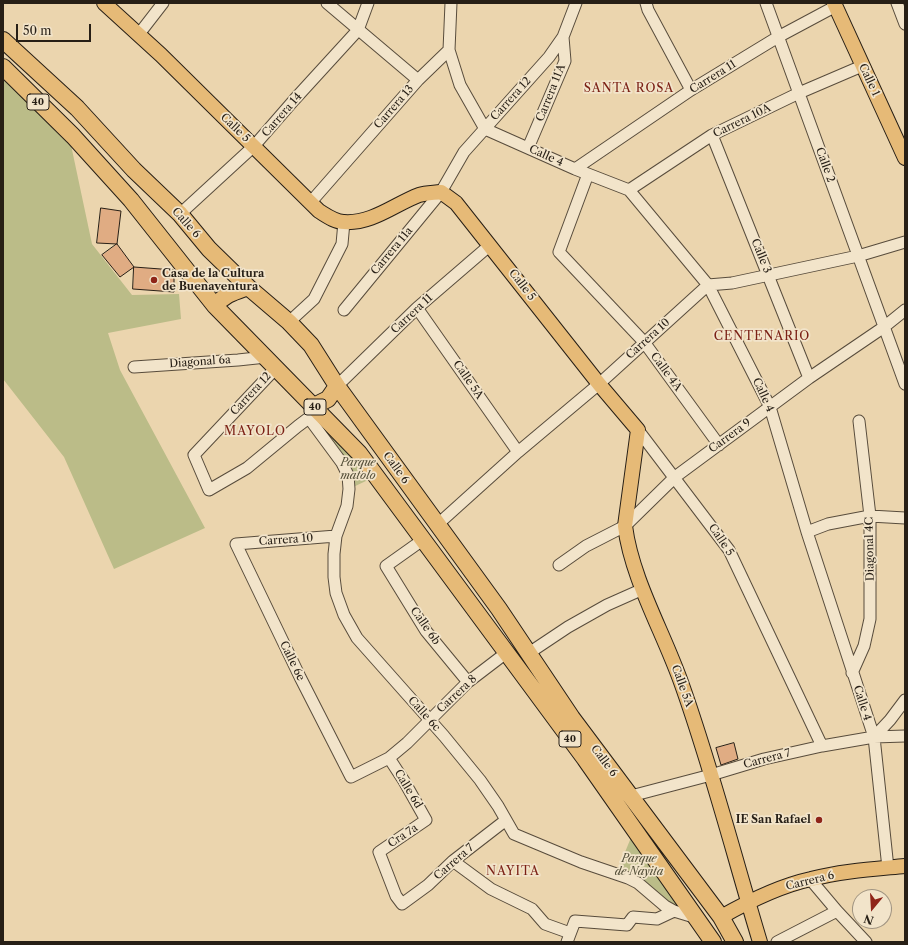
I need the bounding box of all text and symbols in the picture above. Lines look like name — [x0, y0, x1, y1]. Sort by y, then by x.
scale bar — [18, 16, 93, 42]
text: 50 m — [23, 23, 52, 38]
street label: Carrera 11 — [687, 58, 739, 96]
street label: Carrera 11A — [533, 62, 569, 124]
street label: Calle 1 — [856, 62, 882, 98]
street label: Carrera 12 — [488, 75, 534, 123]
street label: Carrera 13 — [371, 82, 417, 132]
district label: SANTA ROSA — [584, 82, 674, 96]
street label: Carrera 14 — [259, 90, 305, 140]
road number: 40 — [27, 94, 49, 110]
street label: Carrera 10A — [711, 101, 773, 141]
street label: Calle 5 — [218, 111, 252, 145]
street label: Calle 4 — [527, 143, 565, 169]
street label: Calle 2 — [813, 146, 837, 184]
street label: Calle 6 — [169, 205, 203, 241]
street label: Carrera 11a — [368, 225, 416, 277]
street label: Calle 3 — [748, 237, 774, 275]
place label: Casa de la Cultura de Buenaventura — [162, 267, 264, 293]
street label: Calle 5 — [506, 267, 538, 303]
marker: Casa de la Cultura de Buenaventura — [149, 275, 159, 285]
street label: Carrera 11 — [388, 291, 436, 337]
street label: Carrera 10 — [623, 316, 673, 362]
district label: CENTENARIO — [714, 330, 810, 344]
street label: Calle 4A — [648, 350, 684, 394]
street label: Diagonal 6a — [169, 353, 231, 371]
street label: Calle 5A — [450, 358, 486, 402]
street label: Carrera 12 — [228, 370, 274, 418]
street label: Calle 4 — [749, 376, 777, 414]
road number: 40 — [304, 399, 326, 415]
street label: Carrera 9 — [706, 416, 754, 456]
district label: MAYOLO — [224, 425, 286, 439]
street label: Calle 6 — [380, 449, 412, 487]
park label: Parque matolo — [340, 456, 376, 482]
street label: Diagonal 4C — [863, 517, 877, 581]
street label: Calle 5 — [705, 521, 737, 559]
street label: Carrera 10 — [258, 532, 314, 548]
street label: Calle 6b — [407, 605, 443, 647]
street label: Calle 6e — [277, 639, 307, 683]
street label: Calle 5A — [668, 663, 696, 709]
street label: Carrera 8 — [434, 672, 480, 716]
street label: Calle 4 — [850, 684, 874, 722]
street label: Calle 6c — [405, 694, 443, 734]
road number: 40 — [559, 731, 581, 747]
street label: Calle 6 — [588, 743, 620, 779]
street label: Carrera 7 — [742, 746, 792, 772]
street label: Calle 6d — [391, 767, 425, 811]
place label: IE San Rafael — [736, 813, 811, 827]
marker: IE San Rafael — [814, 815, 824, 825]
street label: Cra 7a — [386, 821, 420, 851]
street label: Carrera 7 — [431, 841, 477, 883]
park label: Parque de Nayita — [615, 852, 663, 878]
district label: NAYITA — [486, 865, 540, 879]
street label: Carrera 6 — [784, 869, 836, 893]
north arrow — [852, 889, 892, 929]
text: N — [862, 911, 875, 928]

